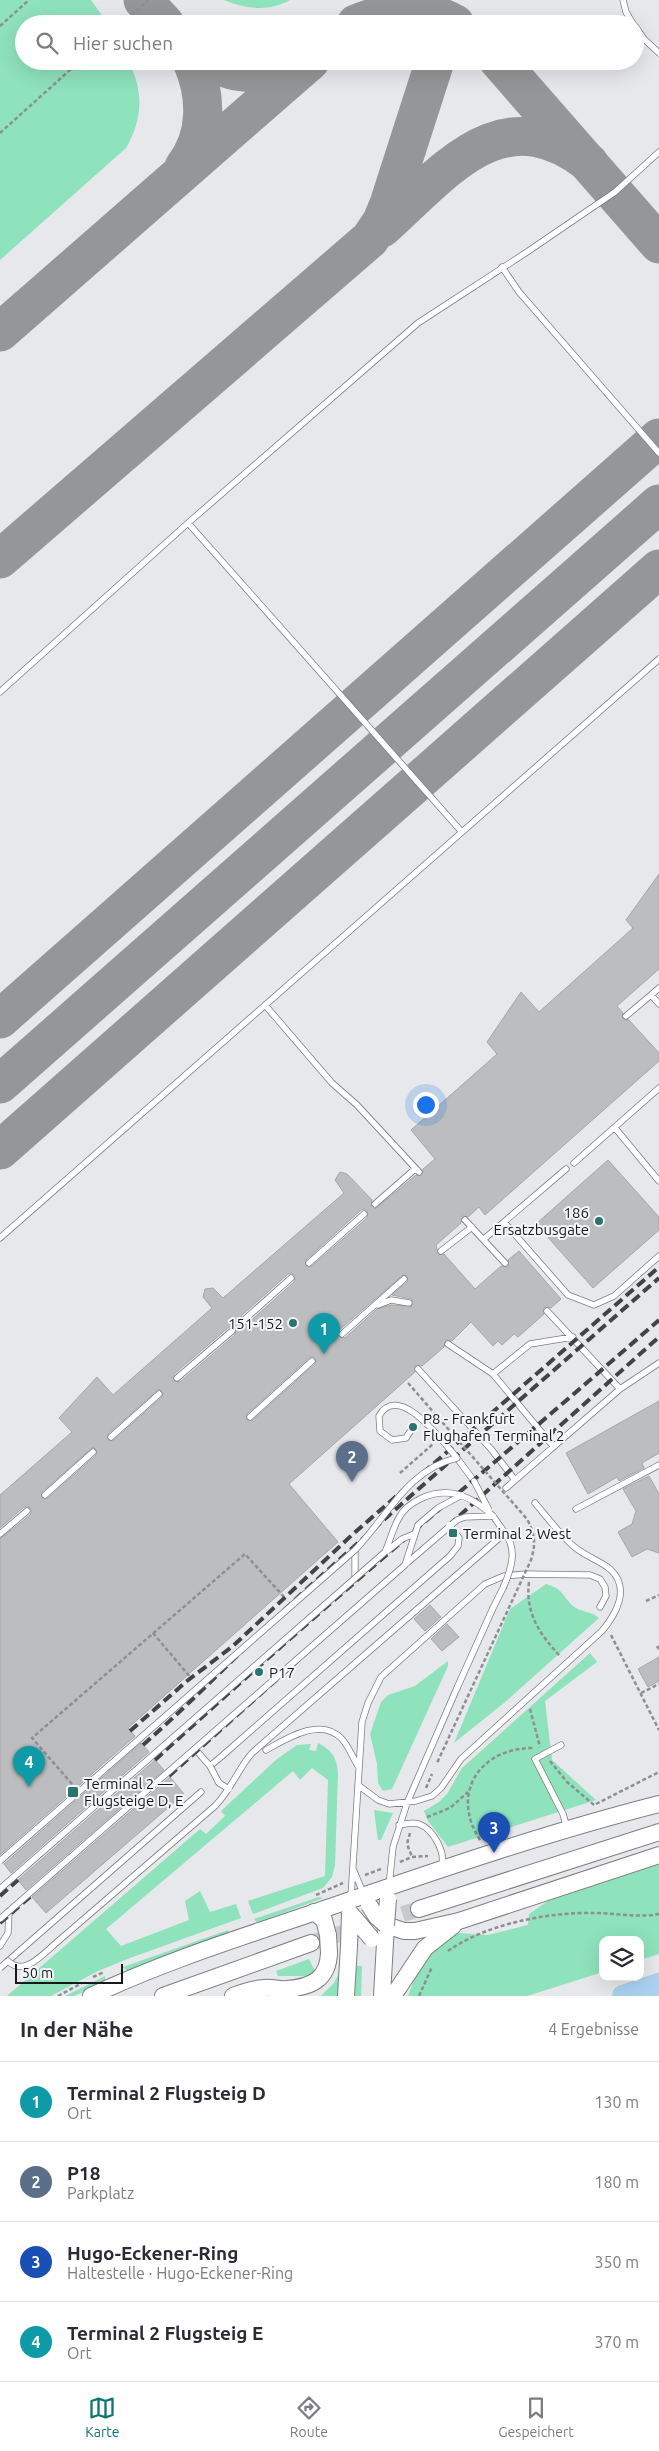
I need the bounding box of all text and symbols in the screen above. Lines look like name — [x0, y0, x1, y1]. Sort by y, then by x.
search box — [15, 15, 644, 70]
icon: search — [33, 29, 61, 57]
text: Hier suchen — [73, 32, 173, 54]
your location — [413, 1092, 439, 1118]
place label: 186 Ersatzbusgate — [494, 1204, 589, 1238]
marker: 186 Ersatzbusgate — [593, 1215, 605, 1227]
pin: 1 — [308, 1313, 340, 1354]
place label: 151-152 — [228, 1315, 283, 1332]
marker: 151-152 — [287, 1317, 299, 1329]
place label: P8 - Frankfurt Flughafen Terminal 2 — [423, 1410, 565, 1444]
marker: P8 - Frankfurt Flughafen Terminal 2 — [407, 1421, 419, 1433]
pin: 2 — [336, 1441, 368, 1482]
place label: Terminal 2 West — [463, 1525, 571, 1542]
marker: Terminal 2 West — [447, 1527, 459, 1539]
place label: P17 — [269, 1664, 295, 1681]
marker: P17 — [253, 1666, 265, 1678]
pin: 4 — [13, 1746, 45, 1787]
place label: Terminal 2 — Flugsteige D, E — [84, 1775, 183, 1809]
marker: Terminal 2 — Flugsteige D, E — [66, 1785, 80, 1799]
pin: 3 — [478, 1812, 510, 1853]
map controls — [599, 1936, 644, 1981]
button: layers — [599, 1936, 644, 1981]
scale bar — [15, 1961, 122, 1984]
text: 50 m — [22, 1965, 53, 1981]
text: In der Nähe — [20, 2017, 133, 2041]
text: 4 Ergebnisse — [548, 2020, 639, 2038]
text: Terminal 2 Flugsteig D — [67, 2082, 266, 2104]
text: 1 — [31, 2093, 41, 2111]
text: 130 m — [594, 2093, 639, 2111]
text: Ort — [67, 2104, 92, 2122]
text: P18 — [67, 2162, 100, 2184]
text: 2 — [31, 2173, 41, 2191]
text: 180 m — [594, 2173, 639, 2191]
text: Parkplatz — [67, 2184, 134, 2202]
text: Hugo-Eckener-Ring — [67, 2242, 238, 2264]
text: 3 — [31, 2253, 41, 2271]
text: 350 m — [594, 2253, 639, 2271]
text: Haltestelle · Hugo-Eckener-Ring — [67, 2264, 293, 2282]
text: Terminal 2 Flugsteig E — [67, 2322, 263, 2344]
text: 4 — [31, 2333, 41, 2351]
text: 370 m — [594, 2333, 639, 2351]
text: Ort — [67, 2344, 92, 2362]
tab: Karte — [85, 2394, 119, 2440]
tab: Route — [290, 2394, 328, 2440]
tab: Gespeichert — [498, 2394, 574, 2440]

